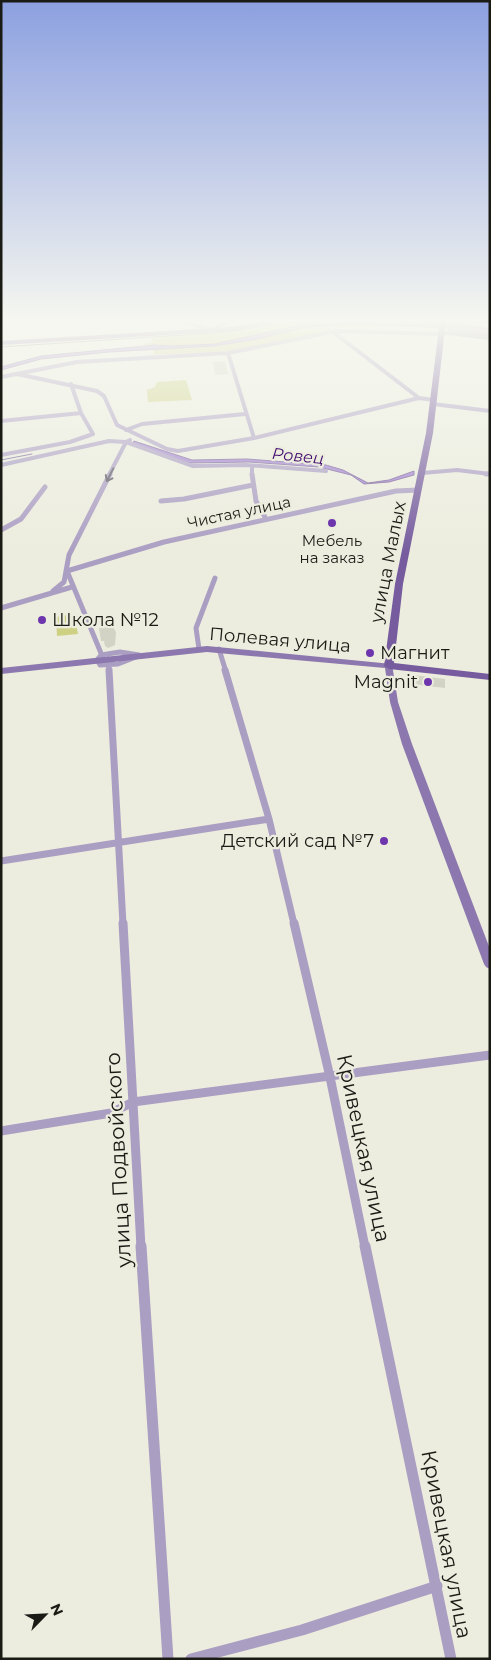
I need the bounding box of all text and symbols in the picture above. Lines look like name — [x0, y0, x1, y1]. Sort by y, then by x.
water label: Ровец — [271, 444, 325, 468]
one-way arrow — [105, 468, 115, 483]
street label: Чистая улица — [186, 492, 292, 532]
street label: улица Малых — [365, 499, 411, 626]
marker: Мебель на заказ — [326, 517, 338, 529]
place label: Мебель на заказ — [300, 531, 364, 567]
place label: Школа №12 — [52, 609, 159, 631]
marker: Школа №12 — [36, 614, 48, 626]
street label: Полевая улица — [208, 623, 352, 657]
place label: Магнит — [380, 642, 450, 664]
marker: Магнит — [364, 647, 376, 659]
place label: Magnit — [354, 671, 418, 693]
marker: Magnit — [422, 676, 434, 688]
place label: Детский сад №7 — [221, 830, 374, 852]
marker: Детский сад №7 — [378, 835, 390, 847]
street label: улица Подвойского — [100, 1052, 136, 1269]
street label: Кривецкая улица — [332, 1052, 396, 1244]
street label: Кривецкая улица — [416, 1448, 478, 1640]
north arrow — [20, 1590, 70, 1640]
text: N — [46, 1601, 67, 1619]

